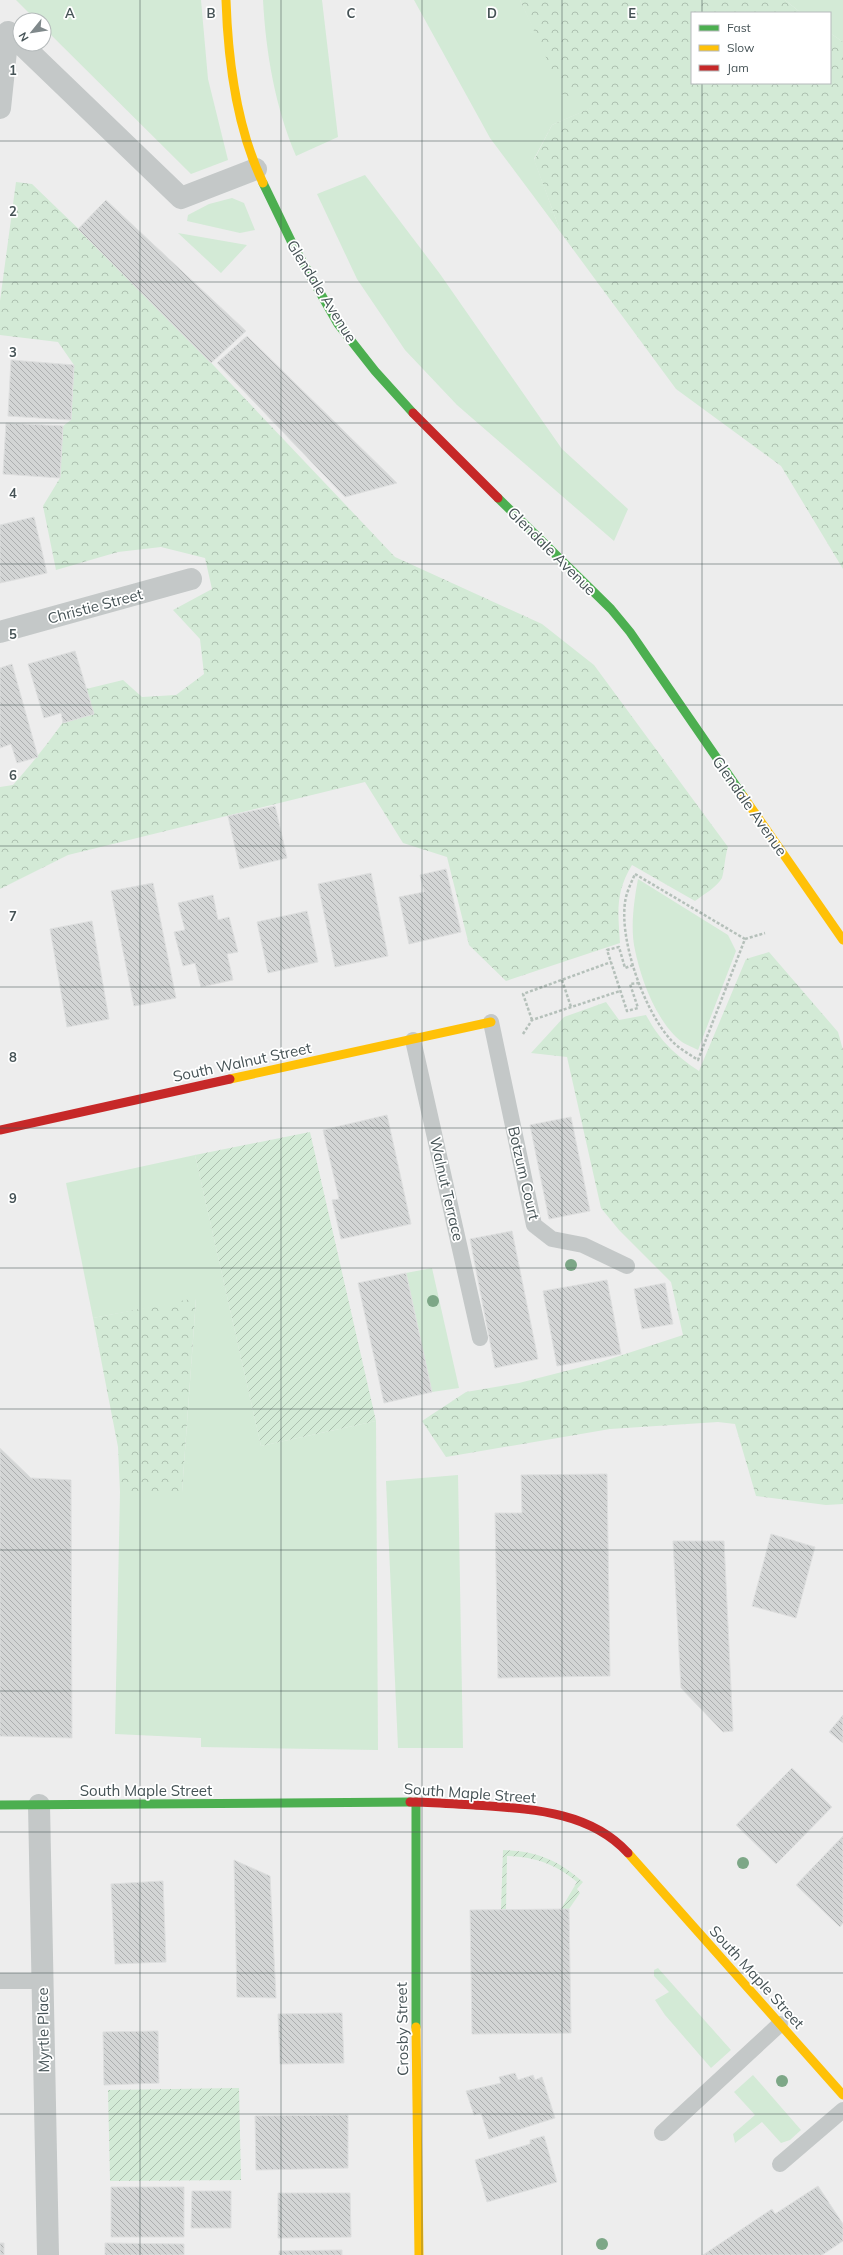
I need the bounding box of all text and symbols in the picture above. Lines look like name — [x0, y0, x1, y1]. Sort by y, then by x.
text: A — [65, 5, 75, 21]
text: B — [207, 5, 216, 21]
text: C — [347, 5, 356, 21]
text: D — [487, 5, 497, 21]
text: E — [628, 5, 636, 21]
north arrow — [12, 12, 52, 52]
legend — [691, 12, 831, 84]
text: Fast — [727, 20, 751, 35]
text: N — [15, 30, 31, 44]
text: Slow — [727, 40, 755, 55]
text: Jam — [727, 60, 749, 75]
text: 1 — [9, 62, 17, 78]
text: 2 — [9, 203, 17, 219]
street label: Glendale Avenue — [283, 236, 361, 346]
text: 3 — [9, 344, 17, 360]
text: 4 — [9, 485, 17, 501]
street label: Glendale Avenue — [504, 503, 600, 599]
street label: Christie Street — [45, 584, 145, 628]
text: 5 — [9, 626, 17, 642]
street label: Glendale Avenue — [709, 752, 791, 860]
text: 6 — [9, 767, 17, 783]
text: 7 — [9, 908, 17, 924]
street label: South Walnut Street — [171, 1038, 313, 1086]
text: 8 — [9, 1049, 17, 1065]
street label: Botzum Court — [504, 1124, 544, 1222]
street label: Walnut Terrace — [426, 1135, 468, 1243]
text: 9 — [9, 1190, 17, 1206]
street label: South Maple Street — [403, 1779, 537, 1807]
street label: South Maple Street — [80, 1781, 212, 1800]
street label: South Maple Street — [706, 1921, 808, 2033]
street label: Crosby Street — [392, 1982, 412, 2076]
street label: Myrtle Place — [33, 1987, 53, 2073]

